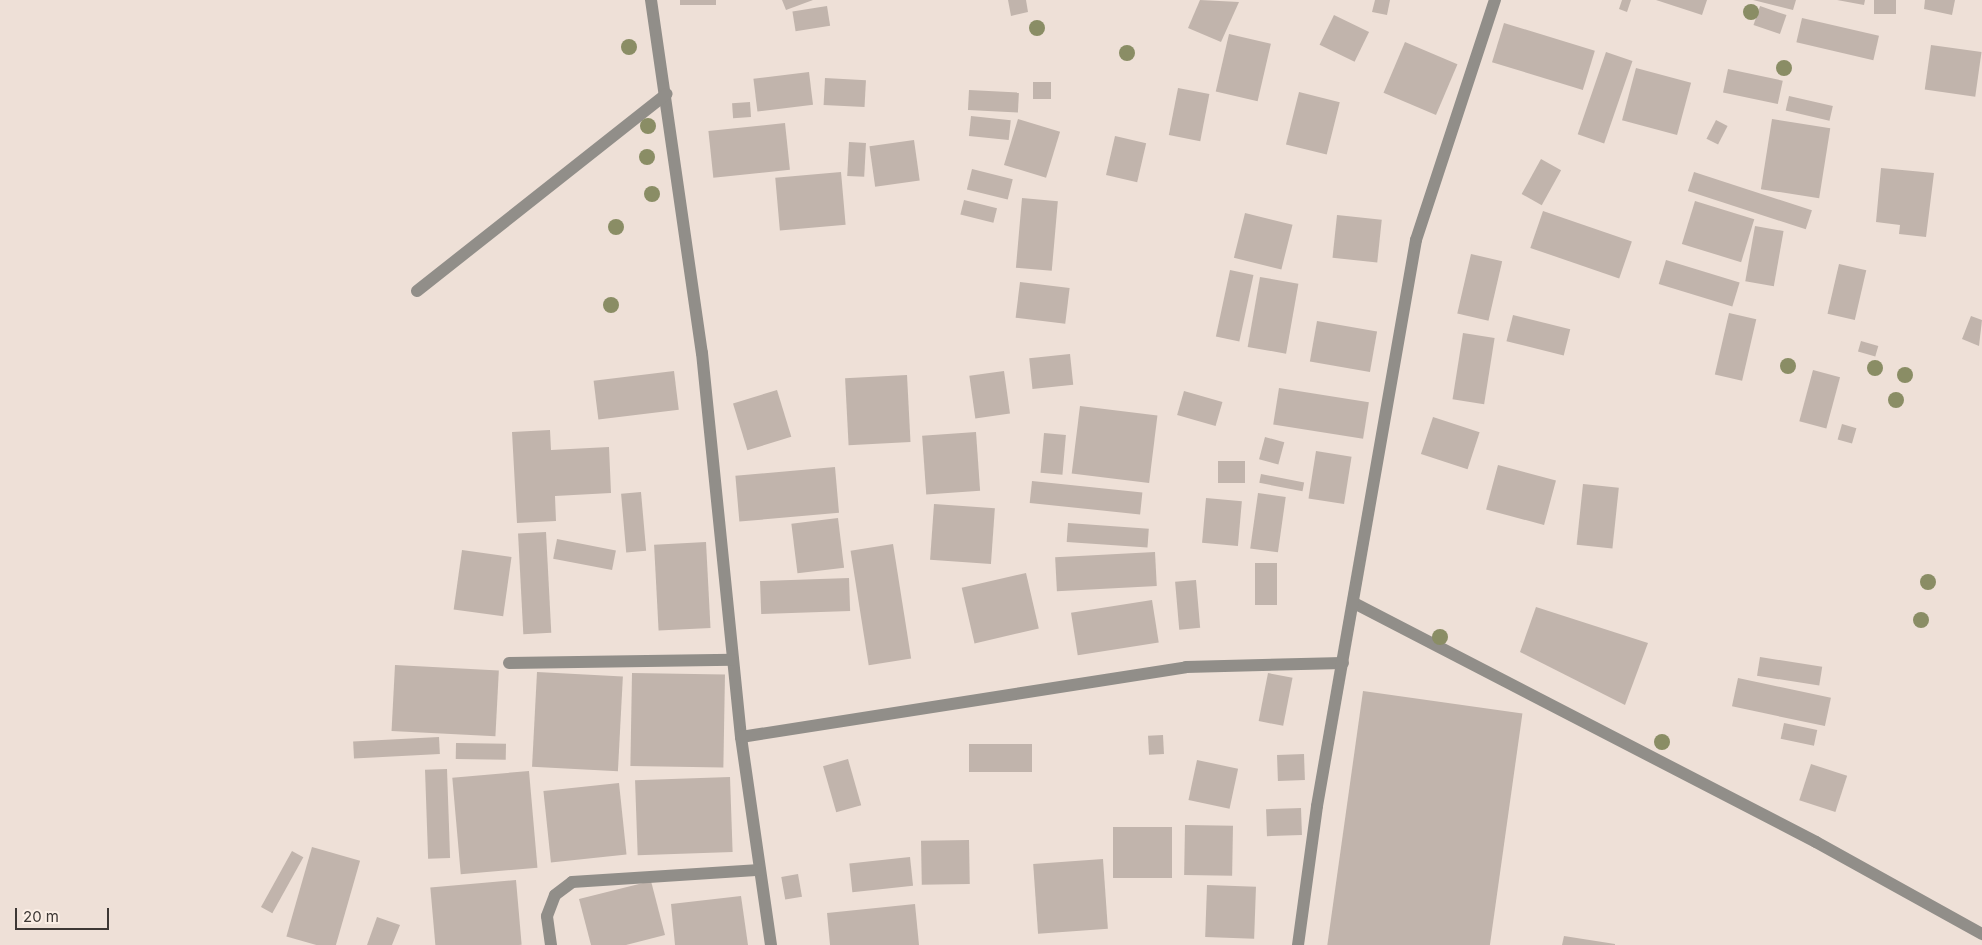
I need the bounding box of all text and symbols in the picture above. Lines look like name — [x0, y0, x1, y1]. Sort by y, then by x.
scale bar — [18, 898, 111, 930]
text: 20 m — [23, 907, 59, 926]

